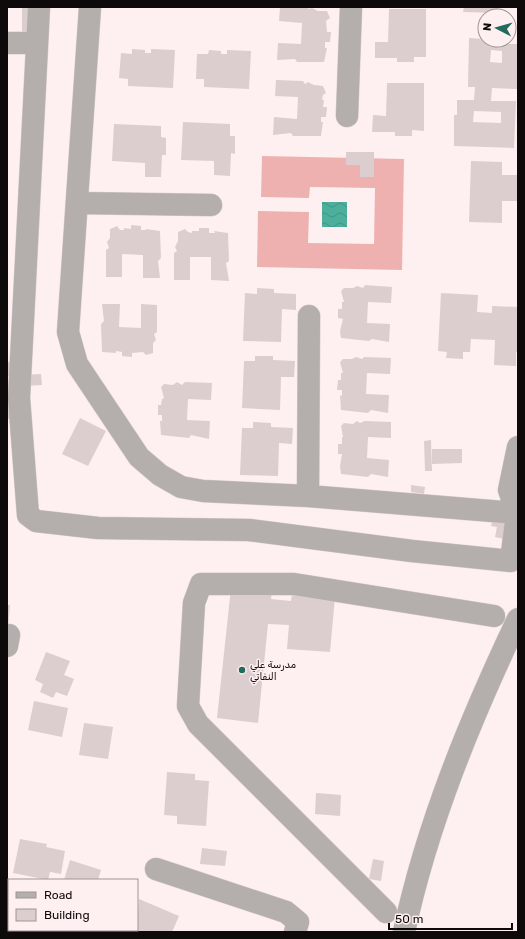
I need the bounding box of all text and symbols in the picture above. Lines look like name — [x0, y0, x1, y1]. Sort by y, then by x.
north arrow — [477, 8, 517, 48]
text: N — [481, 22, 494, 32]
place label: مدرسة علي النفاتي — [250, 659, 296, 685]
marker: مدرسة علي النفاتي — [237, 665, 247, 675]
legend — [8, 879, 138, 931]
text: Road — [44, 888, 72, 902]
scale bar — [389, 905, 512, 931]
text: Building — [44, 908, 90, 922]
text: 50 m — [395, 912, 423, 926]

